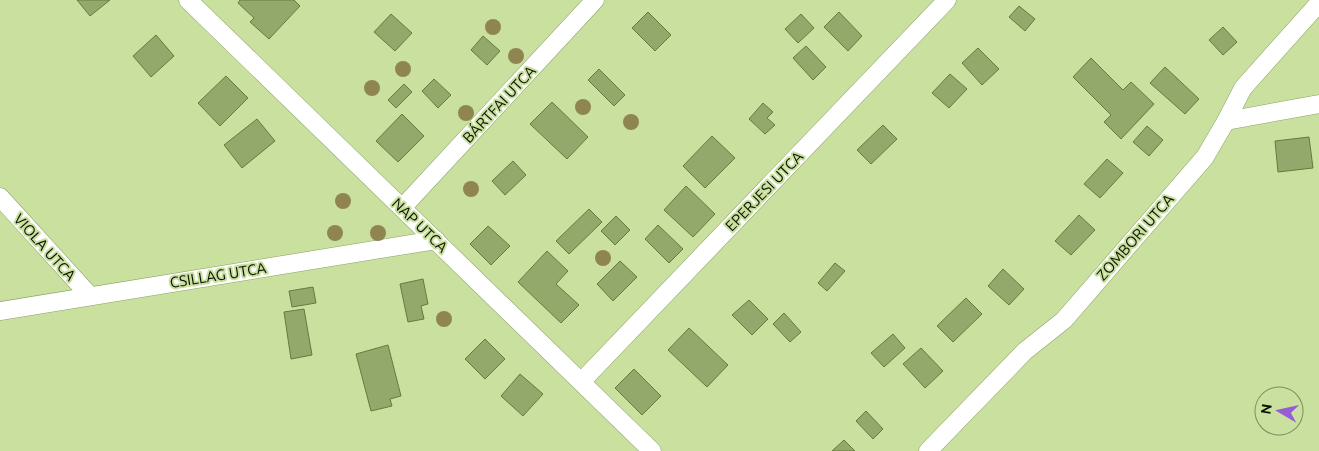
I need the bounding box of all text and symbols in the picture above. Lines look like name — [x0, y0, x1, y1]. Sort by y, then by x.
street label: BÁRTFAI UTCA — [459, 62, 539, 146]
street label: EPERJESI UTCA — [722, 147, 806, 234]
street label: ZOMBORI UTCA — [1093, 190, 1177, 283]
street label: NAP UTCA — [389, 194, 451, 256]
street label: VIOLA UTCA — [11, 210, 80, 284]
street label: CSILLAG UTCA — [169, 259, 268, 291]
north arrow — [1254, 386, 1304, 436]
text: N — [1257, 403, 1275, 415]

